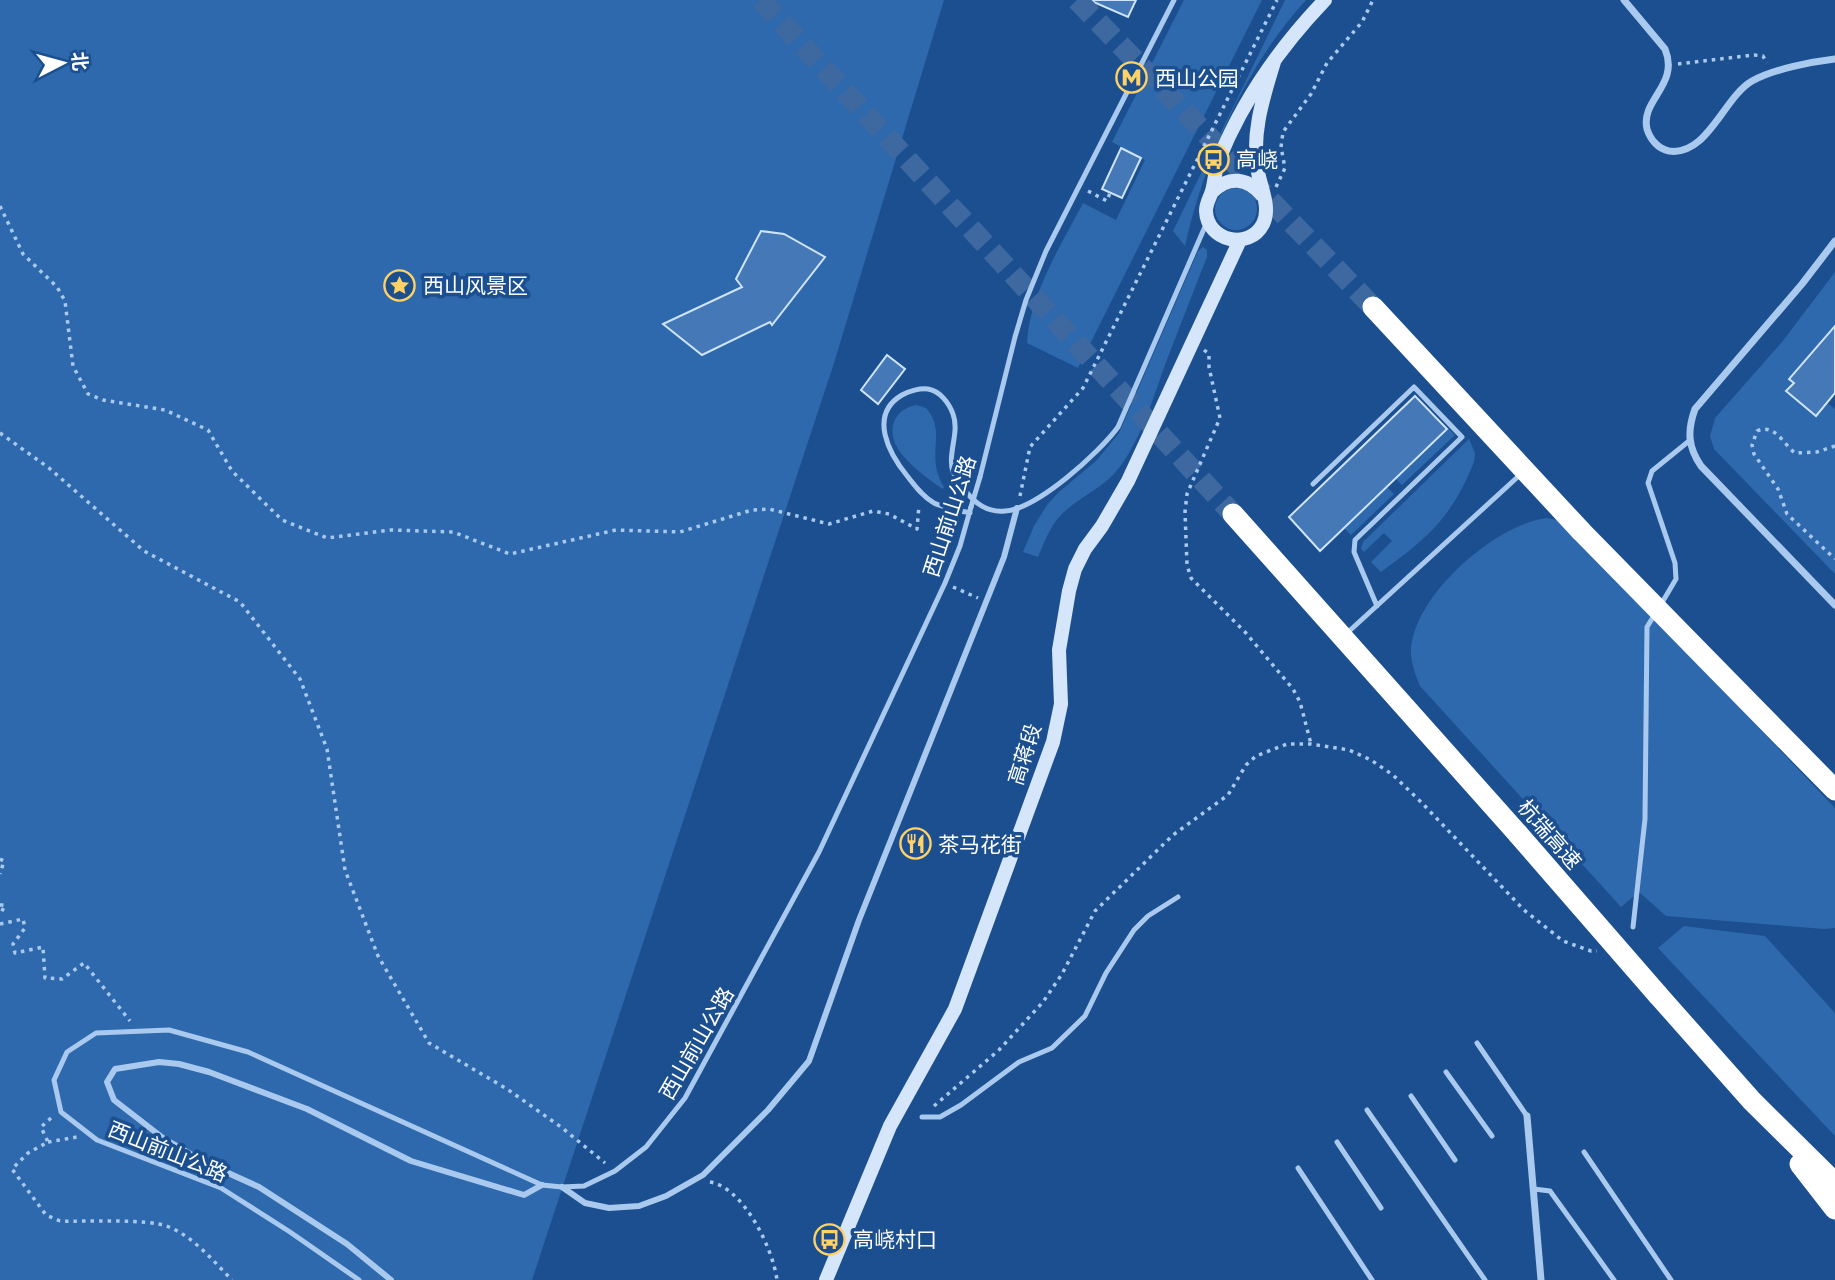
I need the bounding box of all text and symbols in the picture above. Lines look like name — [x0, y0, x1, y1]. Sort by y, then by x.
north arrow — [28, 28, 98, 98]
text: 北 — [67, 51, 93, 72]
metro station icon: 西山公园 — [1115, 61, 1149, 95]
place label: 西山公园 — [1155, 65, 1239, 91]
bus stop icon: 高峣 — [1196, 142, 1230, 176]
place label: 高峣 — [1236, 146, 1278, 172]
place icon: 西山风景区 — [383, 268, 417, 302]
place label: 西山风景区 — [423, 272, 528, 298]
street label: 西山前山公路 — [917, 452, 981, 580]
street label: 高蒋段 — [1002, 720, 1046, 788]
street label: 杭瑞高速 — [1513, 794, 1587, 874]
restaurant icon: 茶马花街 — [898, 827, 932, 861]
place label: 茶马花街 — [938, 831, 1022, 857]
street label: 西山前山公路 — [653, 982, 739, 1104]
street label: 西山前山公路 — [105, 1115, 231, 1187]
bus stop icon: 高峣村口 — [813, 1222, 847, 1256]
place label: 高峣村口 — [853, 1226, 937, 1252]

